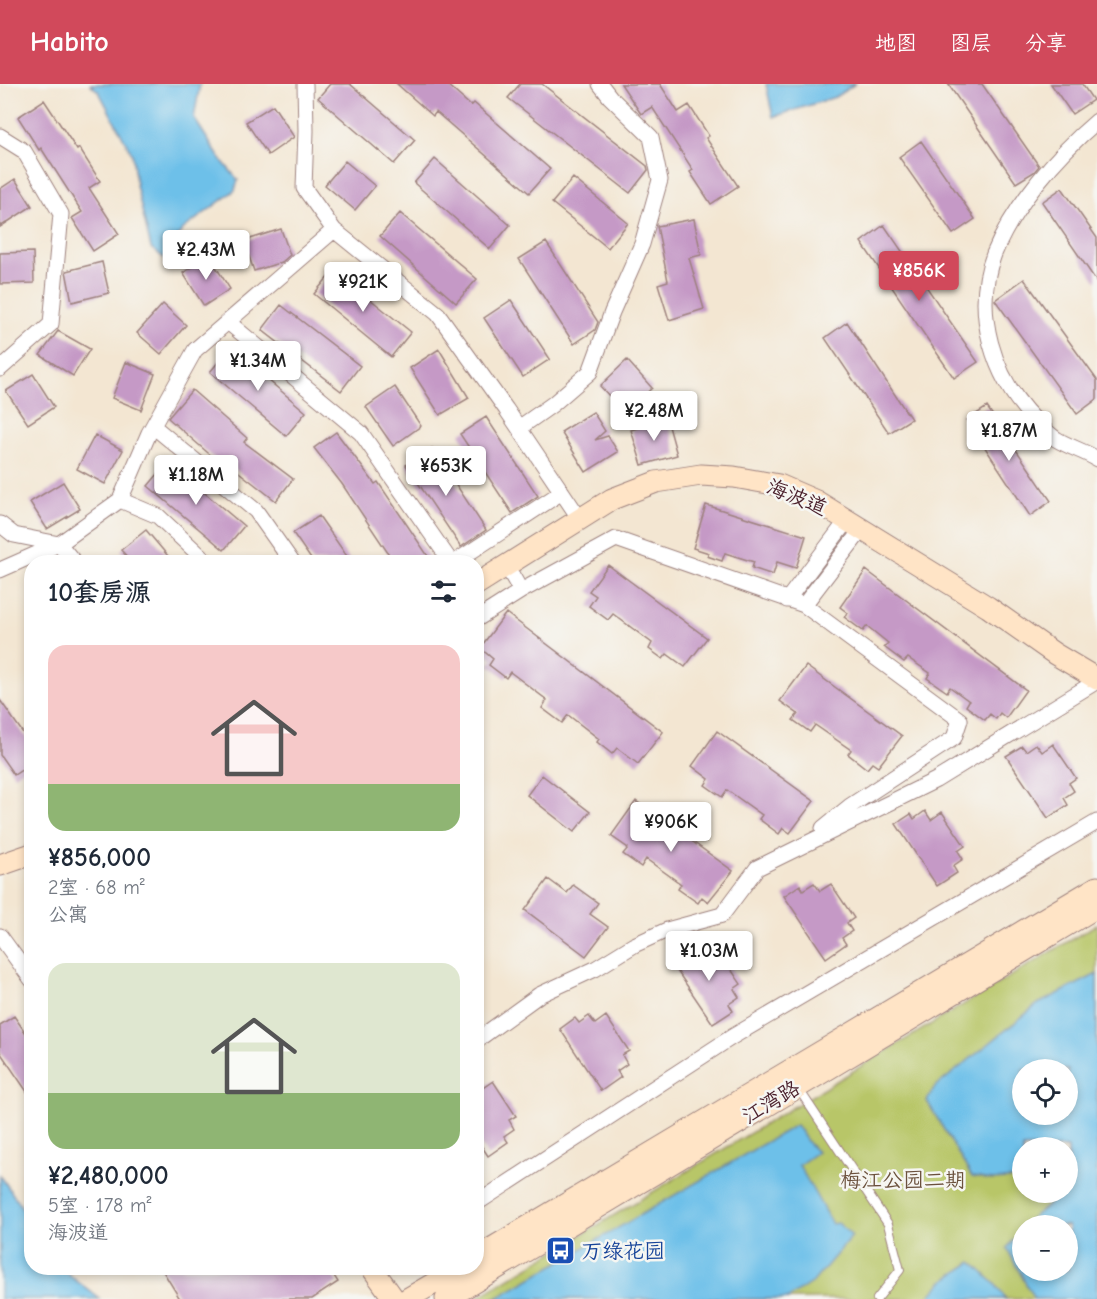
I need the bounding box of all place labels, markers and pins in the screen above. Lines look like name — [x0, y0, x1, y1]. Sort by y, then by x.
pin: ¥2.43M — [157, 230, 255, 281]
pin: ¥856K — [877, 251, 961, 302]
pin: ¥921K — [321, 262, 405, 313]
pin: ¥1.34M — [209, 341, 307, 392]
pin: ¥2.48M — [605, 391, 703, 442]
pin: ¥1.87M — [960, 411, 1058, 462]
pin: ¥653K — [404, 446, 488, 497]
pin: ¥1.18M — [147, 455, 245, 506]
pin: ¥906K — [629, 802, 713, 853]
pin: ¥1.03M — [660, 931, 758, 982]
bus stop icon: 万绿花园 — [544, 1235, 576, 1267]
place label: 万绿花园 — [581, 1239, 665, 1263]

